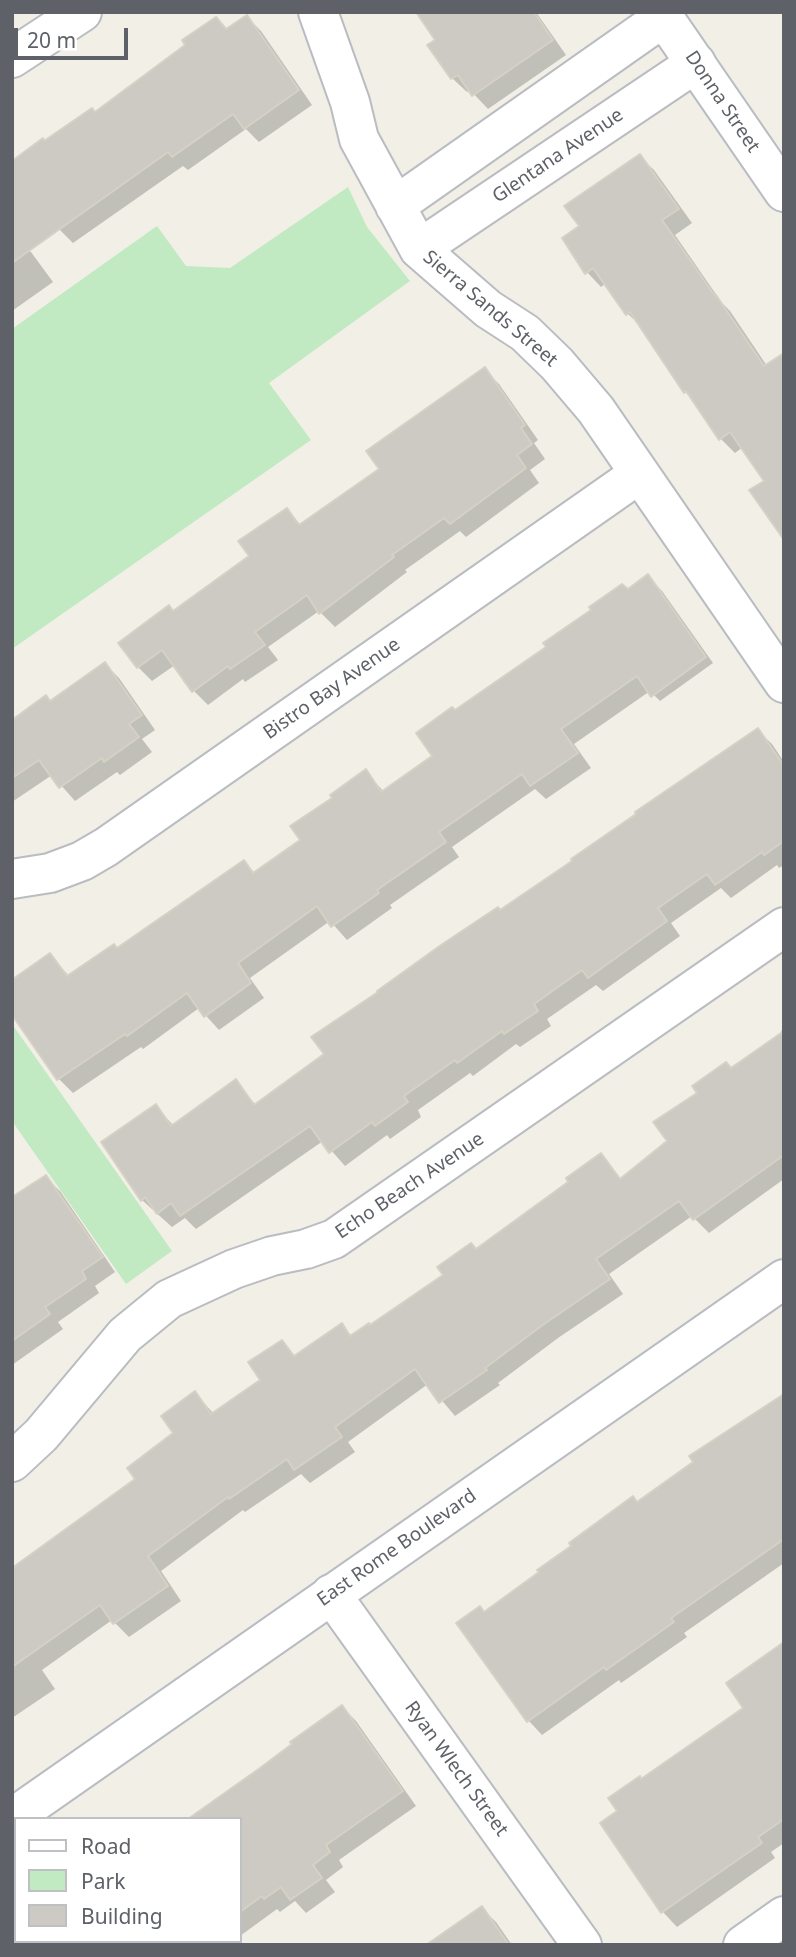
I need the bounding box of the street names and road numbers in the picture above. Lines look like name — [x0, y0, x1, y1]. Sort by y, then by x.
street label: Donna Street — [680, 47, 764, 157]
street label: Glentana Avenue — [488, 104, 628, 208]
street label: Sierra Sands Street — [418, 246, 562, 372]
street label: Bistro Bay Avenue — [259, 633, 405, 745]
street label: Echo Beach Avenue — [331, 1128, 489, 1244]
street label: East Rome Boulevard — [313, 1484, 481, 1612]
street label: Ryan Wlech Street — [399, 1697, 513, 1841]

